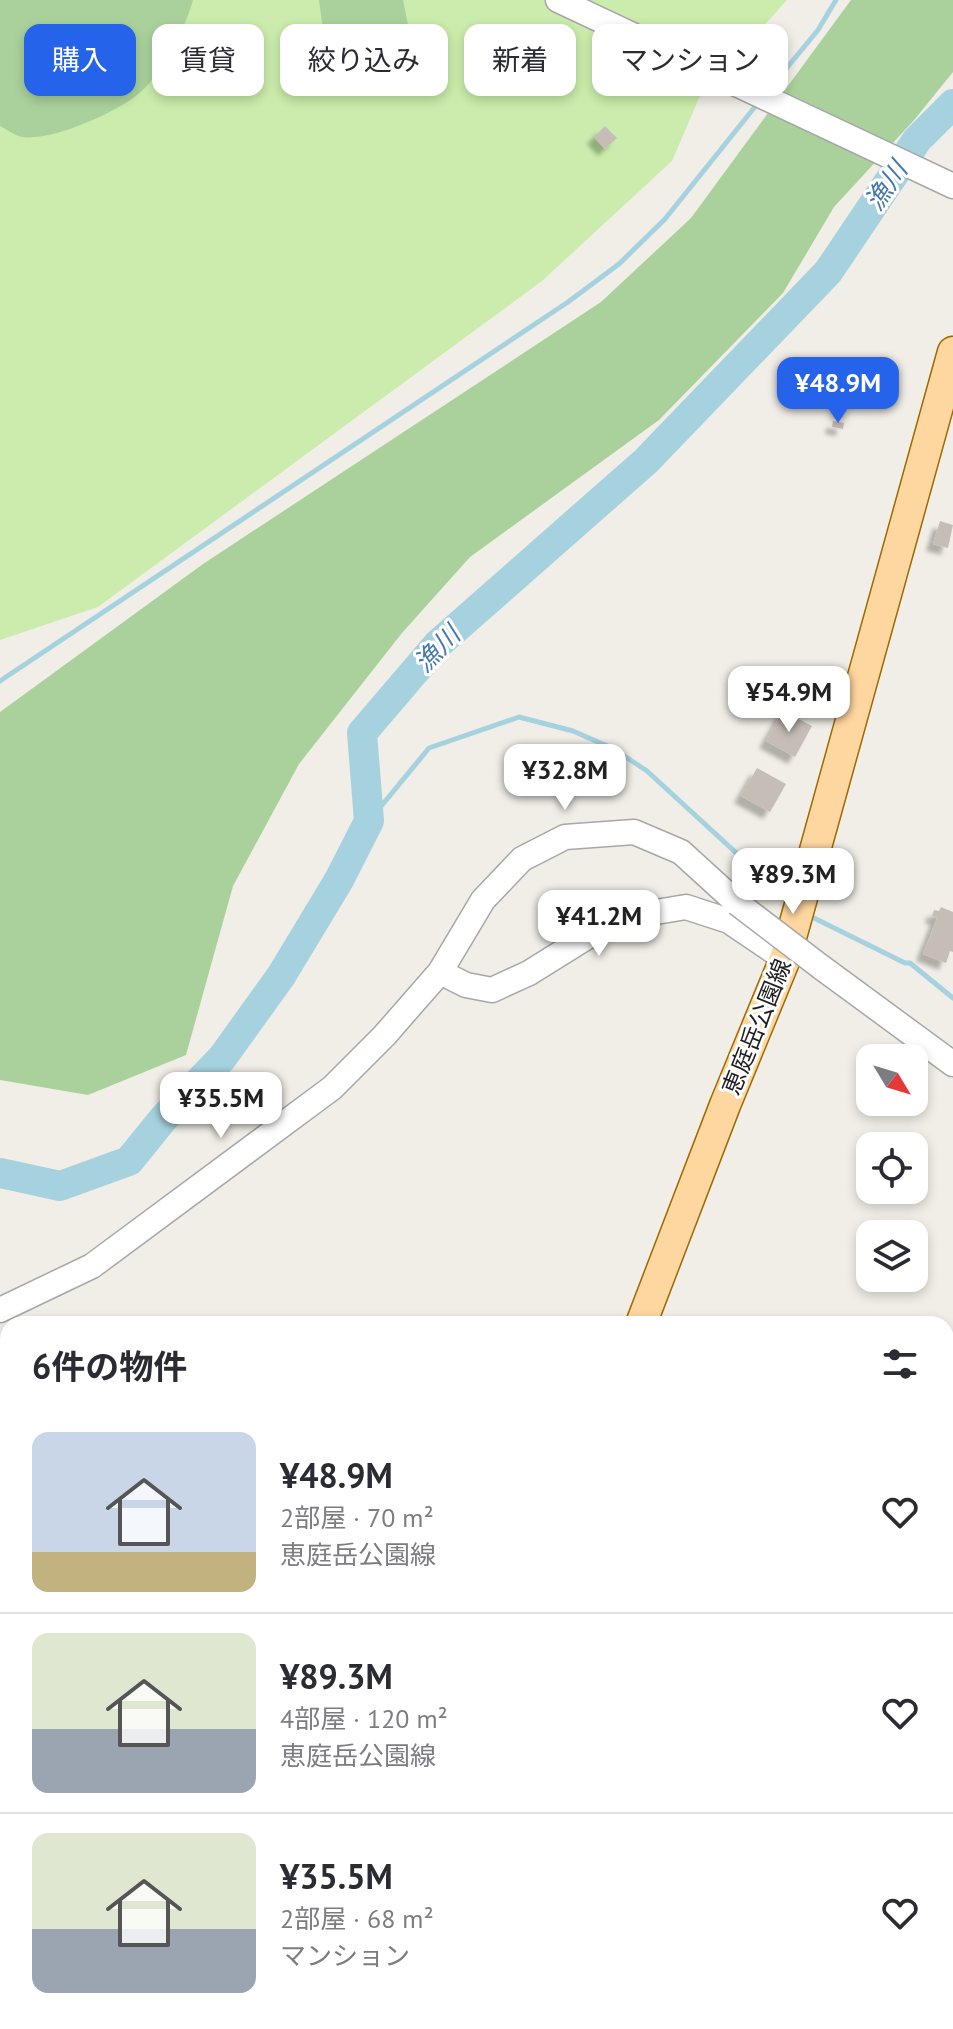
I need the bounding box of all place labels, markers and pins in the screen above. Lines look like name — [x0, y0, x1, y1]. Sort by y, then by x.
pin: ¥48.9M — [773, 357, 903, 425]
pin: ¥54.9M — [724, 666, 854, 734]
pin: ¥32.8M — [500, 744, 630, 812]
pin: ¥89.3M — [728, 848, 858, 916]
pin: ¥41.2M — [534, 890, 664, 958]
pin: ¥35.5M — [156, 1072, 286, 1140]

